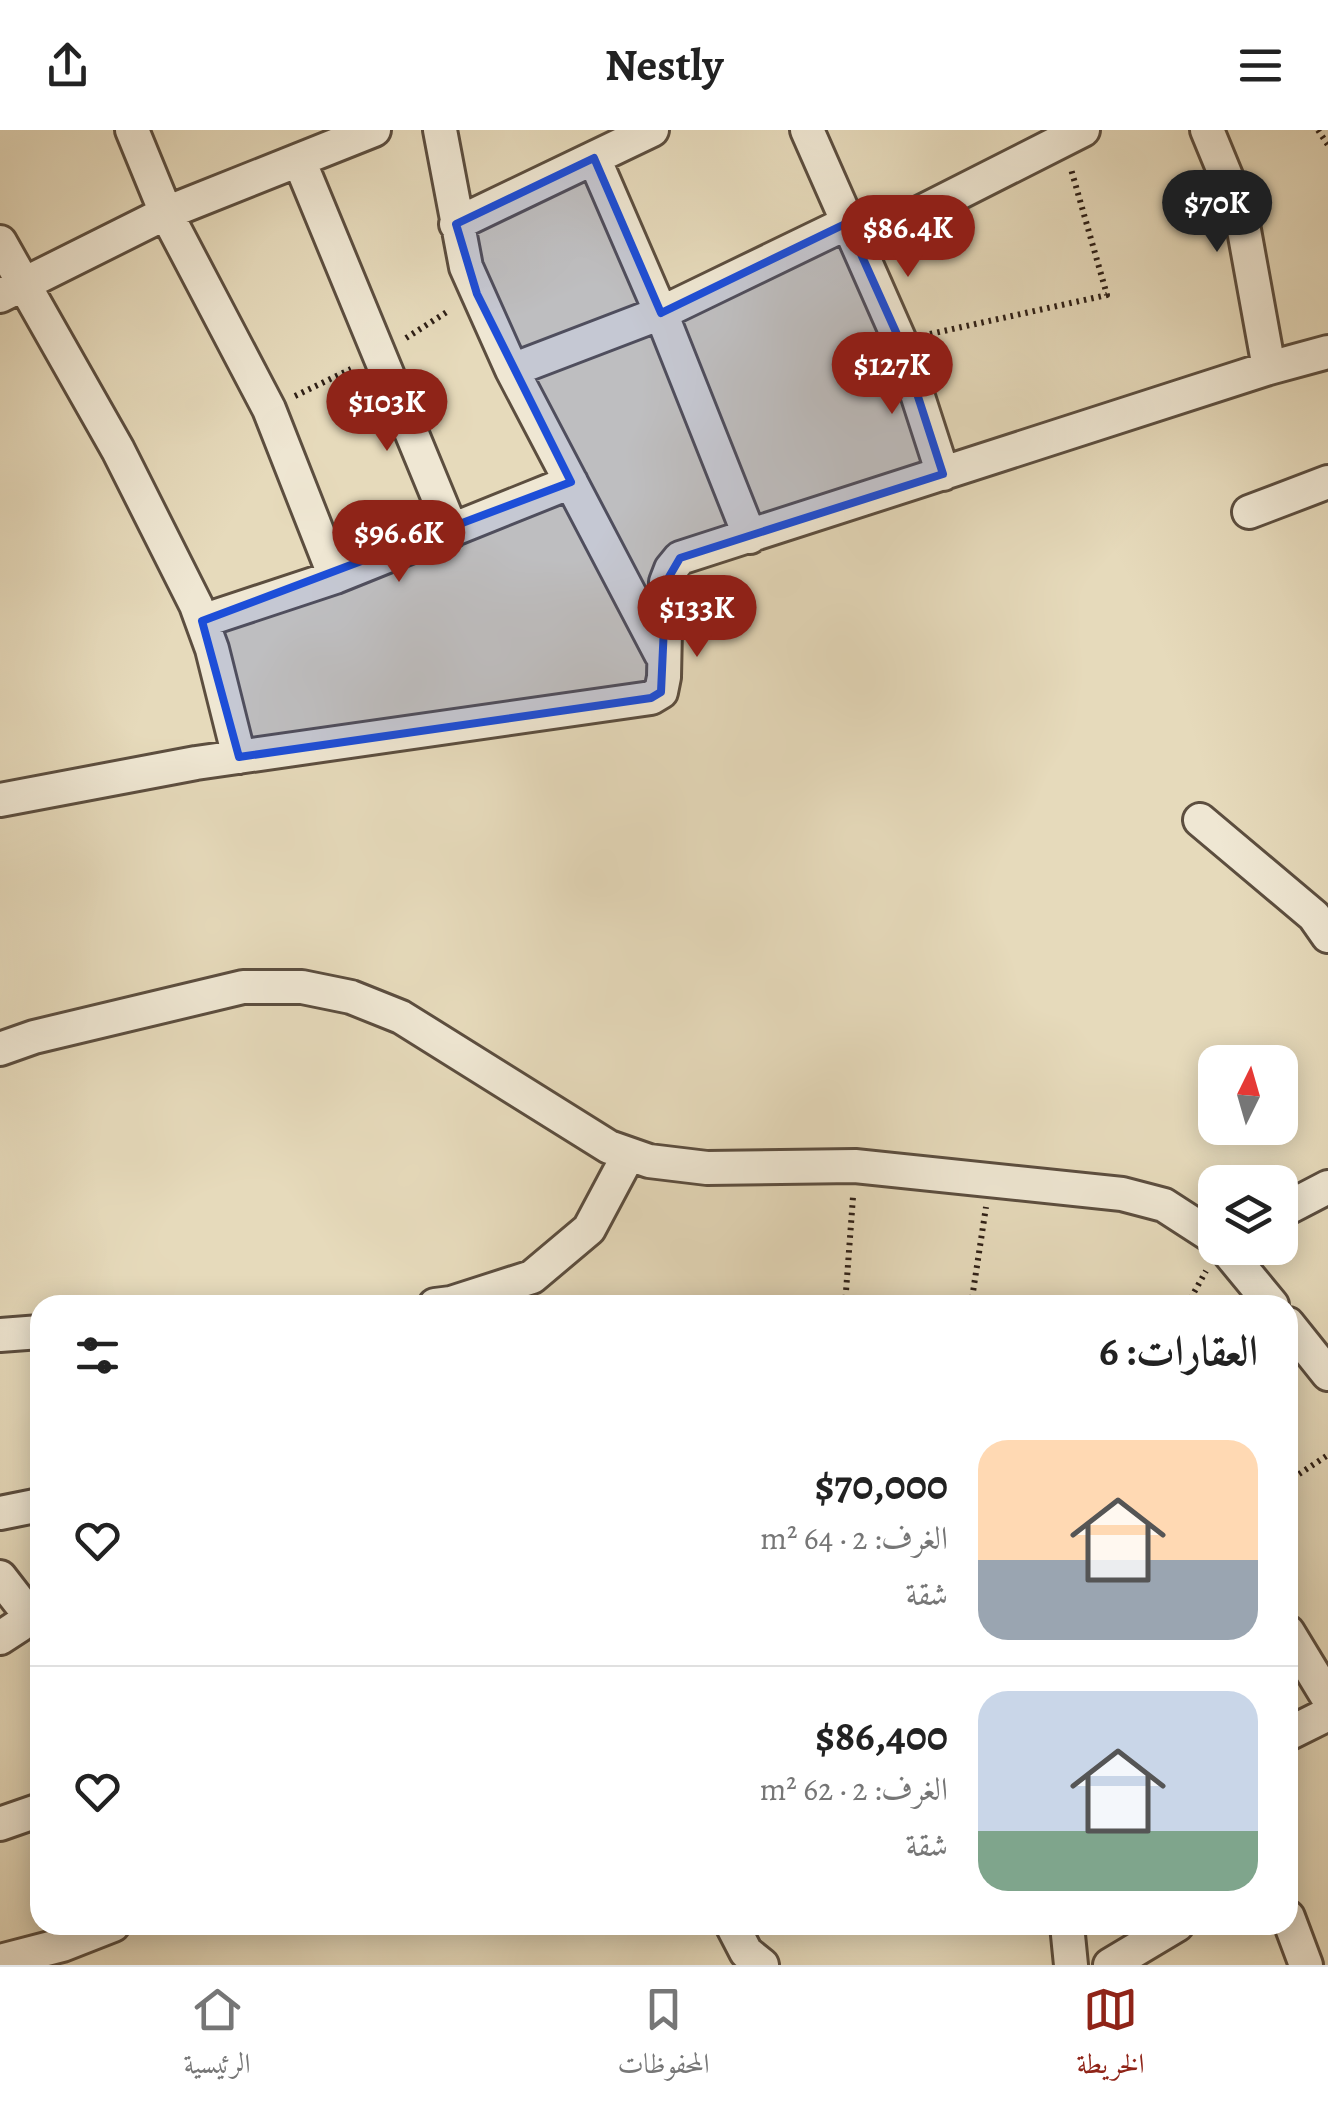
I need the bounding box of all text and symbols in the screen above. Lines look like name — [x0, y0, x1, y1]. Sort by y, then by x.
text: Nestly — [605, 34, 723, 96]
icon: share — [40, 38, 95, 93]
icon: menu — [1233, 38, 1288, 93]
pin: $70K — [1158, 170, 1276, 255]
text: $70K — [1184, 180, 1250, 224]
pin: $86.4K — [827, 195, 989, 280]
text: $86.4K — [863, 205, 953, 249]
pin: $127K — [822, 332, 962, 417]
text: $127K — [854, 342, 930, 386]
pin: $103K — [317, 369, 457, 454]
text: $103K — [348, 379, 426, 423]
pin: $96.6K — [318, 500, 480, 585]
text: $96.6K — [354, 510, 444, 554]
pin: $133K — [627, 575, 767, 660]
text: $133K — [660, 585, 734, 629]
north arrow — [1198, 1045, 1298, 1145]
map controls — [1198, 1045, 1298, 1265]
button: layers — [1198, 1165, 1298, 1265]
text: العقارات: 6 — [1099, 1322, 1258, 1379]
icon: filters — [70, 1328, 125, 1383]
text: $70,000 — [815, 1456, 948, 1513]
icon: home — [1058, 1480, 1178, 1600]
icon: heart — [70, 1513, 125, 1568]
text: الغرف: 2 · 64 m² — [760, 1516, 948, 1560]
text: شقة — [906, 1572, 948, 1616]
text: $86,400 — [815, 1707, 948, 1764]
icon: home — [1058, 1731, 1178, 1851]
icon: heart — [70, 1764, 125, 1819]
text: الغرف: 2 · 62 m² — [760, 1767, 948, 1811]
text: شقة — [906, 1823, 948, 1867]
tab: الرئيسية — [183, 1982, 251, 2091]
tab: المحفوظات — [617, 1982, 710, 2091]
tab: الخريطة — [1076, 1982, 1145, 2091]

